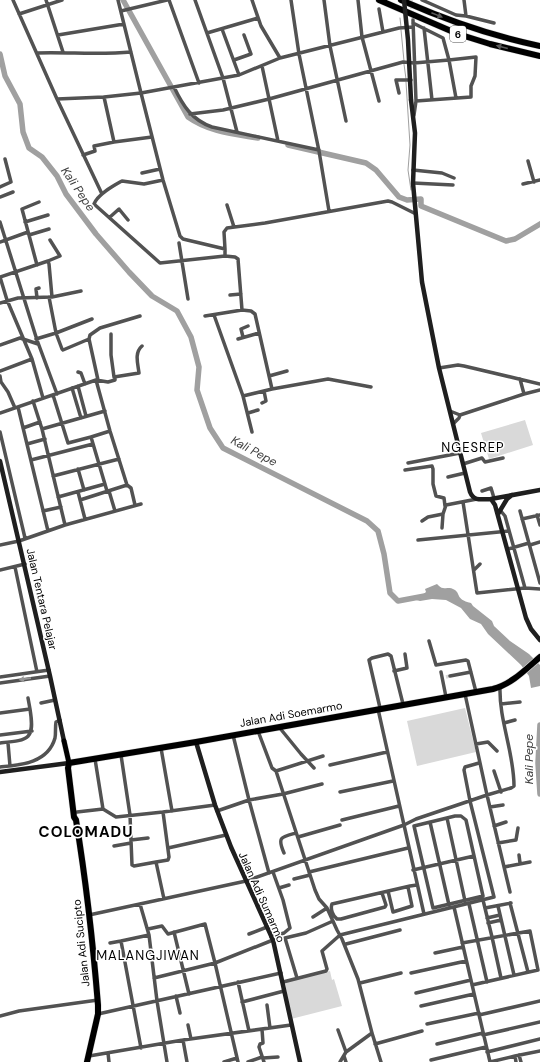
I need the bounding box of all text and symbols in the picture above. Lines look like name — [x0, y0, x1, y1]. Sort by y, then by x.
one-way arrow — [431, 12, 443, 18]
road number: 6 — [450, 26, 466, 42]
one-way arrow — [496, 44, 508, 50]
water label: Kali Pepe — [57, 164, 99, 214]
water label: Kali Pepe — [228, 432, 280, 470]
district label: NGESREP — [441, 439, 505, 456]
street label: Jalan Tentara Pelajar — [24, 547, 60, 651]
one-way arrow — [19, 676, 31, 683]
street label: Jalan Adi Soemarmo — [239, 698, 343, 730]
water label: Kali Pepe — [521, 734, 537, 784]
district label: COLOMADU — [39, 822, 133, 842]
street label: Jalan Adi Sumarmo — [236, 850, 288, 944]
street label: Jalan Adi Sucipto — [69, 899, 93, 987]
district label: MALANGJIWAN — [96, 947, 200, 964]

